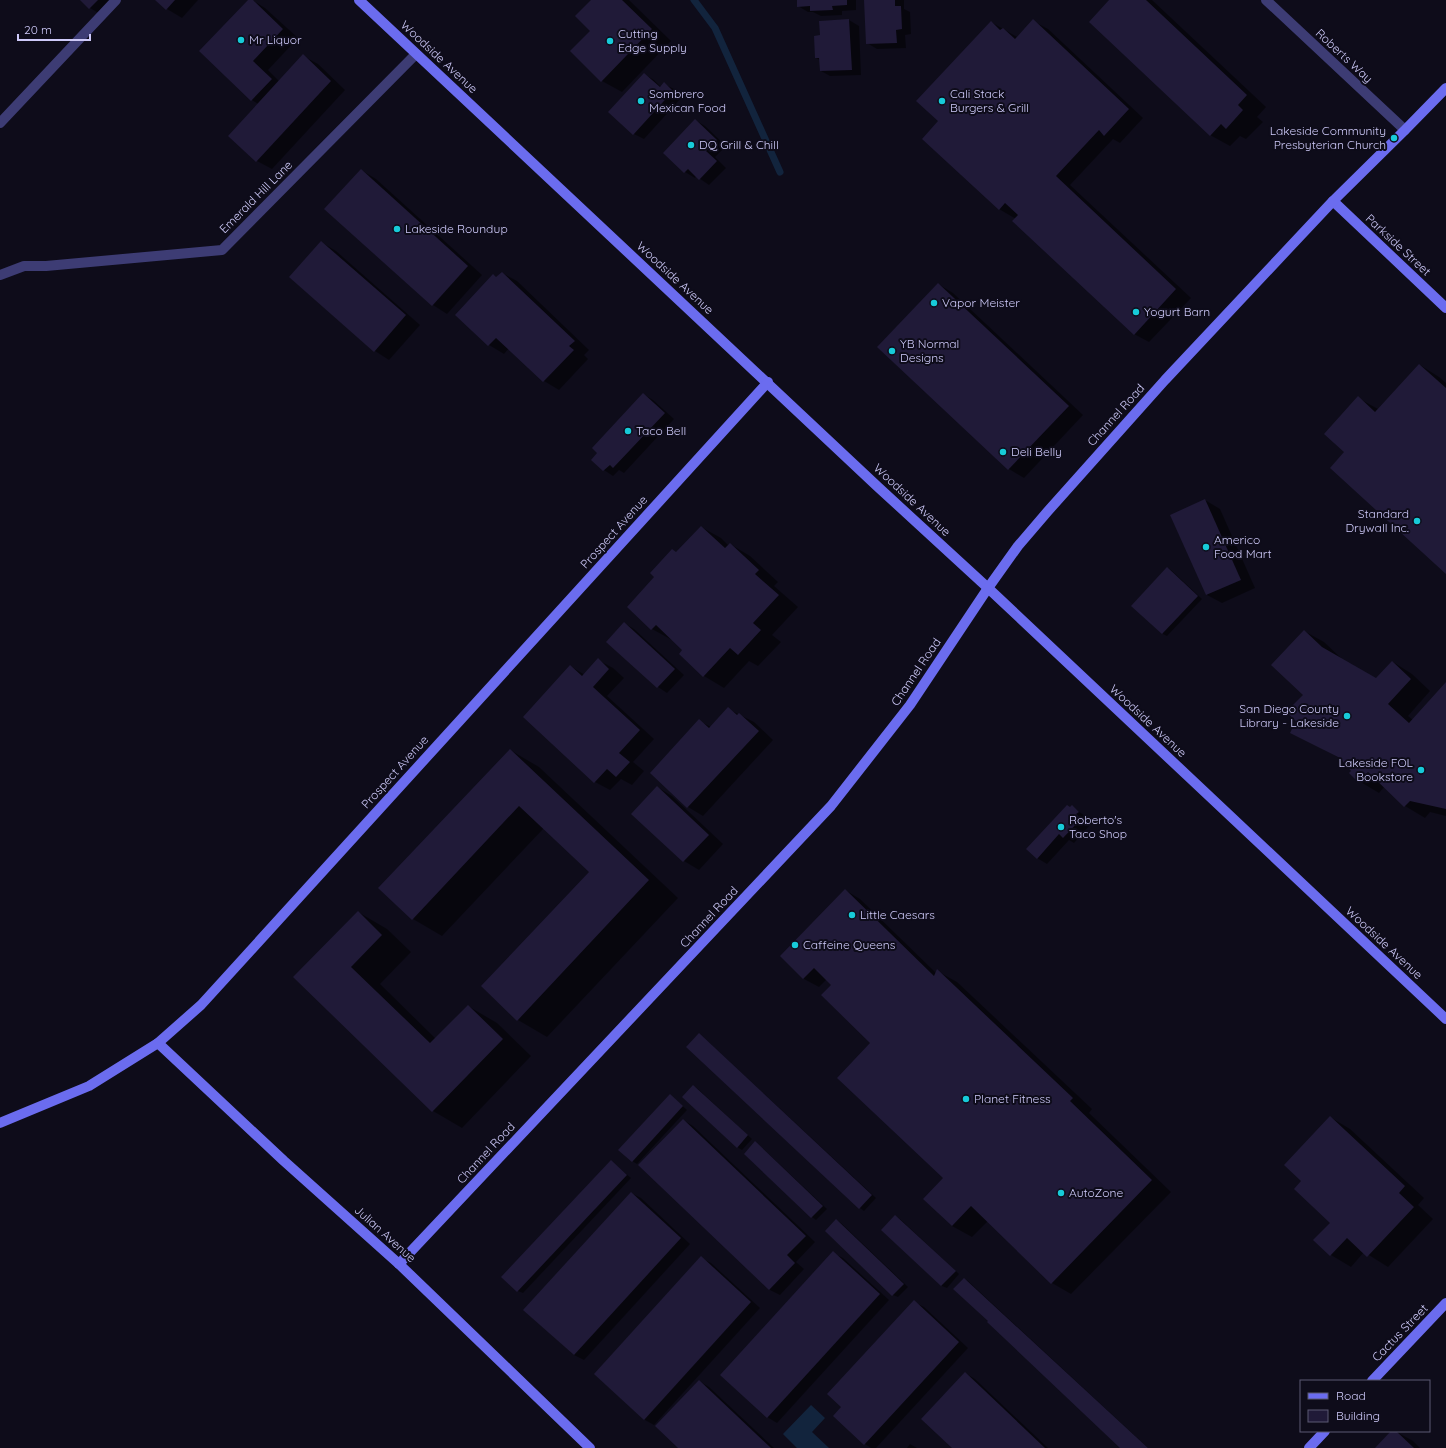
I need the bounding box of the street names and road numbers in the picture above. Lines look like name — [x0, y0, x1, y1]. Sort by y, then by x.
street label: Woodside Avenue — [398, 17, 481, 96]
street label: Roberts Way — [1313, 25, 1376, 86]
street label: Emerald Hill Lane — [216, 157, 295, 236]
street label: Parkside Street — [1363, 211, 1434, 279]
street label: Woodside Avenue — [634, 238, 717, 317]
street label: Channel Road — [1084, 381, 1147, 449]
street label: Woodside Avenue — [871, 460, 954, 539]
street label: Prospect Avenue — [577, 492, 650, 571]
street label: Channel Road — [887, 635, 944, 708]
street label: Woodside Avenue — [1107, 681, 1190, 760]
street label: Prospect Avenue — [358, 732, 431, 811]
street label: Channel Road — [676, 883, 741, 950]
street label: Woodside Avenue — [1343, 903, 1426, 982]
street label: Channel Road — [453, 1119, 518, 1186]
street label: Julian Avenue — [352, 1202, 419, 1265]
street label: Cactus Street — [1369, 1301, 1431, 1364]

